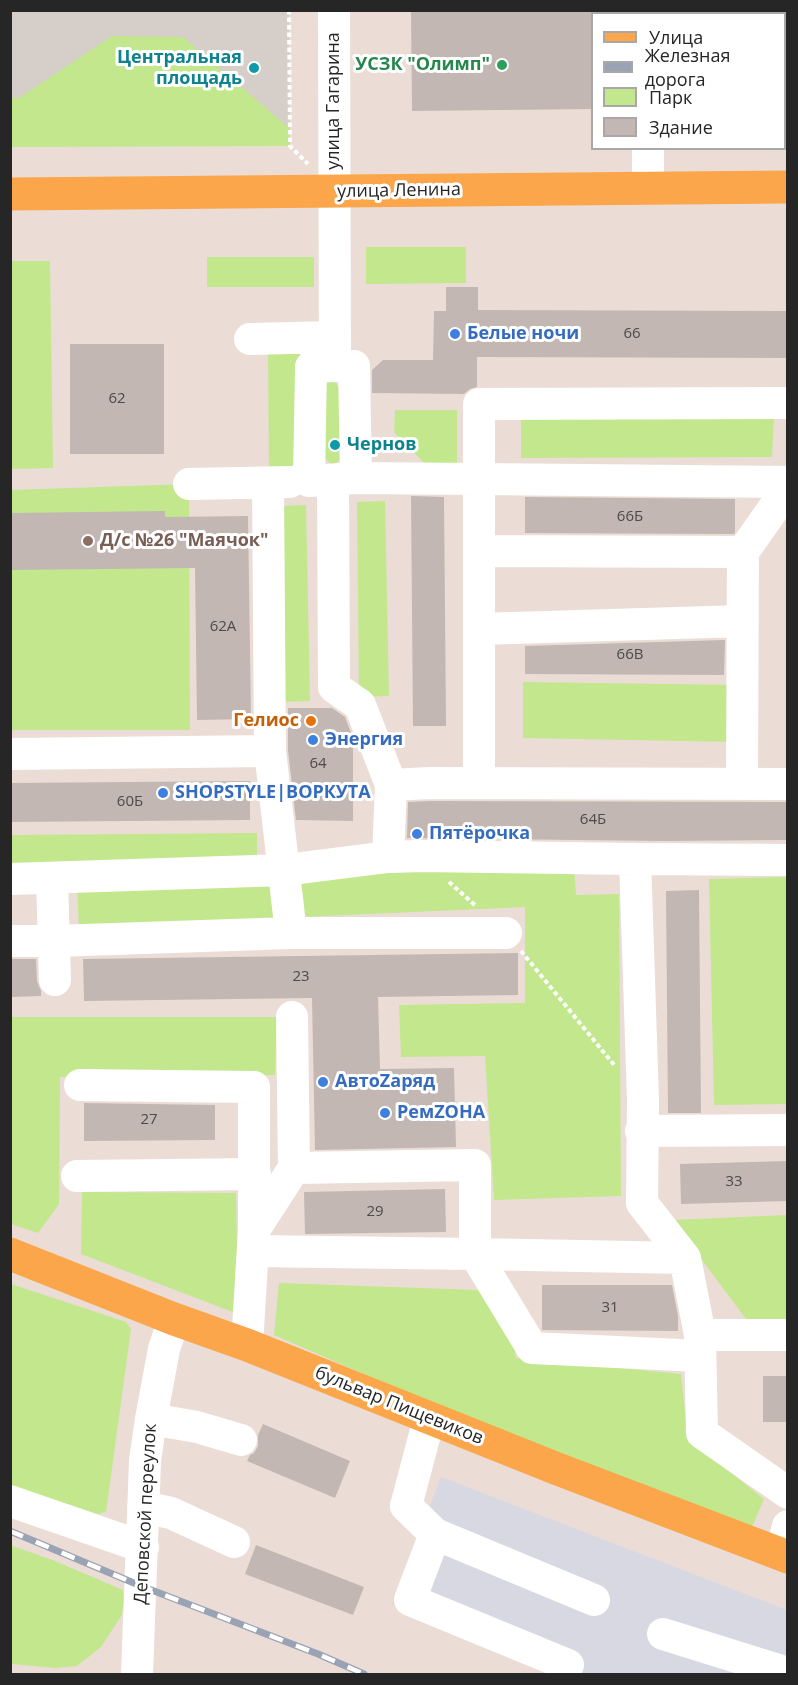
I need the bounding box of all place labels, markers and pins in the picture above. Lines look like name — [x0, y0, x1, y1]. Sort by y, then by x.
place label: Центральная площадь — [117, 47, 242, 90]
place label: УСЗК "Олимп" — [355, 54, 490, 76]
marker: УСЗК "Олимп" — [495, 58, 509, 72]
marker: Центральная площадь — [247, 61, 261, 75]
place label: Белые ночи — [467, 323, 579, 345]
marker: Белые ночи — [448, 327, 462, 341]
place label: Чернов — [347, 434, 417, 456]
marker: Чернов — [328, 438, 342, 452]
place label: Д/с №26 "Маячок" — [100, 530, 268, 552]
marker: Д/с №26 "Маячок" — [81, 534, 95, 548]
place label: Гелиос — [233, 710, 299, 732]
marker: Гелиос — [304, 714, 318, 728]
place label: Энергия — [325, 729, 403, 751]
marker: Энергия — [306, 733, 320, 747]
place label: SHOPSTYLE|ВОРКУТА — [175, 782, 371, 804]
marker: SHOPSTYLE|ВОРКУТА — [156, 786, 170, 800]
place label: Пятёрочка — [429, 823, 530, 845]
marker: Пятёрочка — [410, 827, 424, 841]
place label: АвтоZаряд — [335, 1071, 435, 1093]
marker: АвтоZаряд — [316, 1075, 330, 1089]
place label: РемZОНА — [397, 1102, 485, 1124]
marker: РемZОНА — [378, 1106, 392, 1120]

